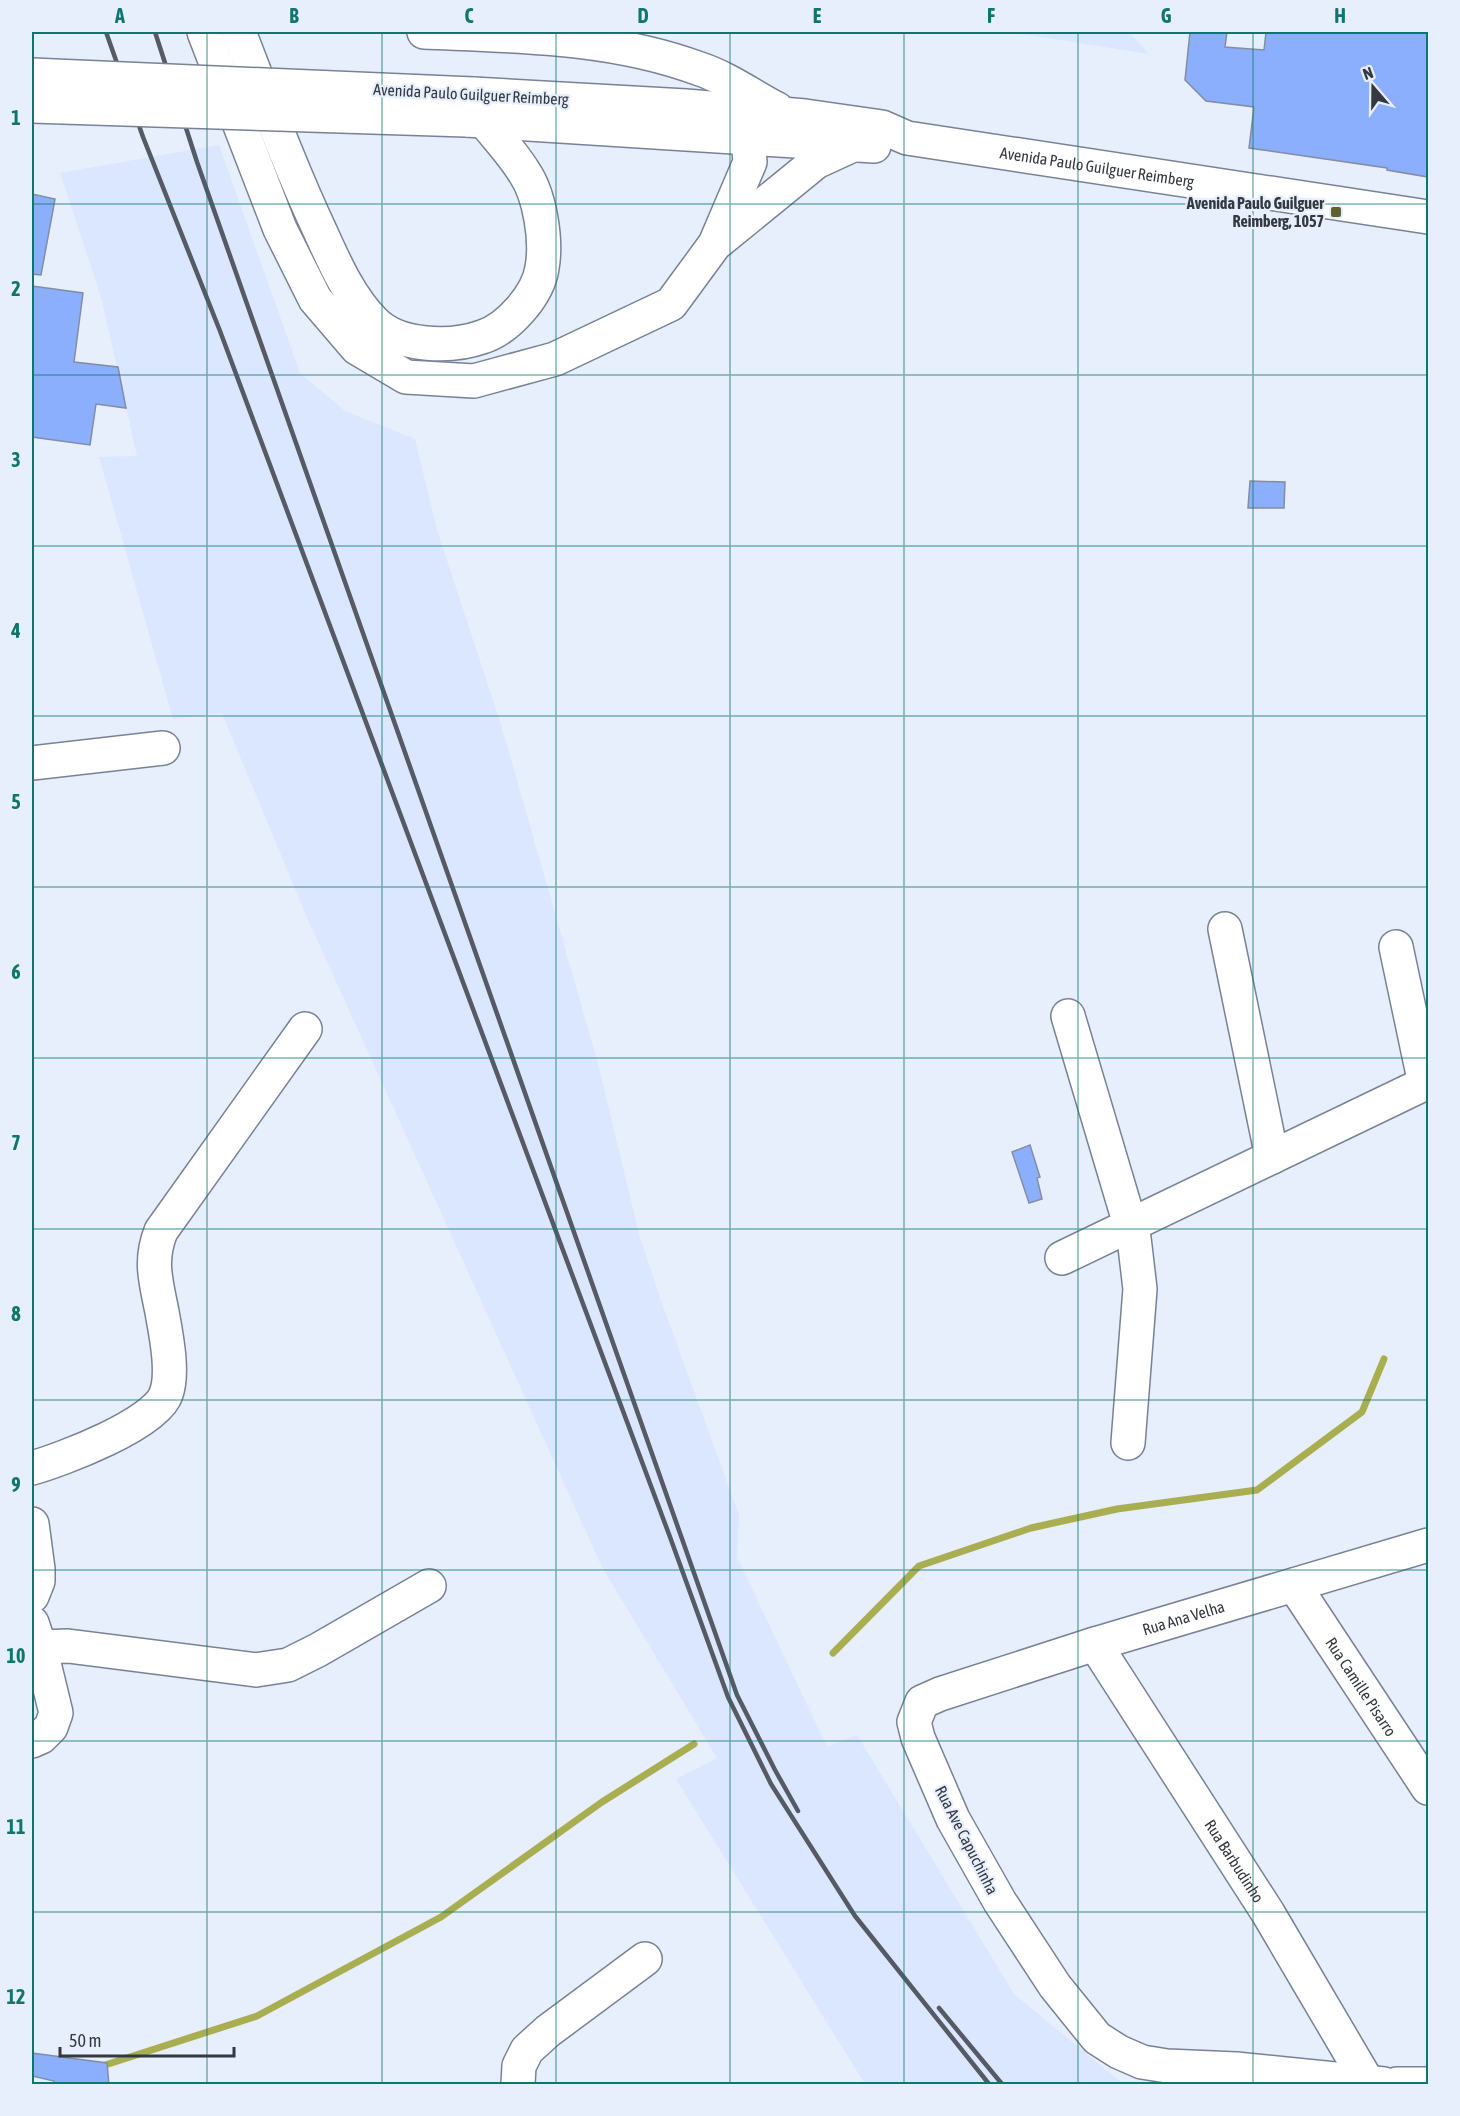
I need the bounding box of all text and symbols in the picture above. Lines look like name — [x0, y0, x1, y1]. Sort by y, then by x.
text: A — [114, 4, 125, 27]
text: B — [289, 4, 299, 27]
text: C — [465, 4, 474, 27]
text: D — [637, 4, 649, 27]
text: E — [813, 4, 822, 27]
text: F — [987, 4, 995, 27]
text: G — [1161, 4, 1172, 27]
text: H — [1334, 4, 1346, 27]
north arrow — [1343, 57, 1403, 117]
text: N — [1360, 63, 1375, 83]
street label: Avenida Paulo Guilguer Reimberg — [373, 80, 569, 109]
text: 1 — [11, 106, 21, 129]
street label: Avenida Paulo Guilguer Reimberg — [999, 143, 1195, 191]
place label: Avenida Paulo Guilguer Reimberg, 1057 — [1186, 194, 1324, 230]
marker: Avenida Paulo Guilguer Reimberg, 1057 — [1329, 205, 1343, 219]
text: 2 — [11, 277, 21, 300]
text: 3 — [11, 448, 21, 471]
text: 4 — [10, 619, 21, 642]
text: 5 — [11, 790, 21, 813]
text: 6 — [11, 960, 21, 983]
text: 7 — [11, 1131, 21, 1154]
text: 8 — [11, 1302, 21, 1325]
text: 9 — [11, 1473, 21, 1496]
street label: Rua Ana Velha — [1140, 1597, 1227, 1638]
street label: Rua Camille Pisarro — [1322, 1634, 1400, 1740]
text: 10 — [7, 1644, 25, 1667]
street label: Rua Ave Capuchinha — [931, 1783, 1002, 1898]
text: 11 — [7, 1815, 25, 1838]
street label: Rua Barbudinho — [1201, 1816, 1268, 1906]
text: 12 — [7, 1985, 25, 2008]
scale bar — [60, 2020, 234, 2058]
text: 50 m — [69, 2030, 101, 2051]

